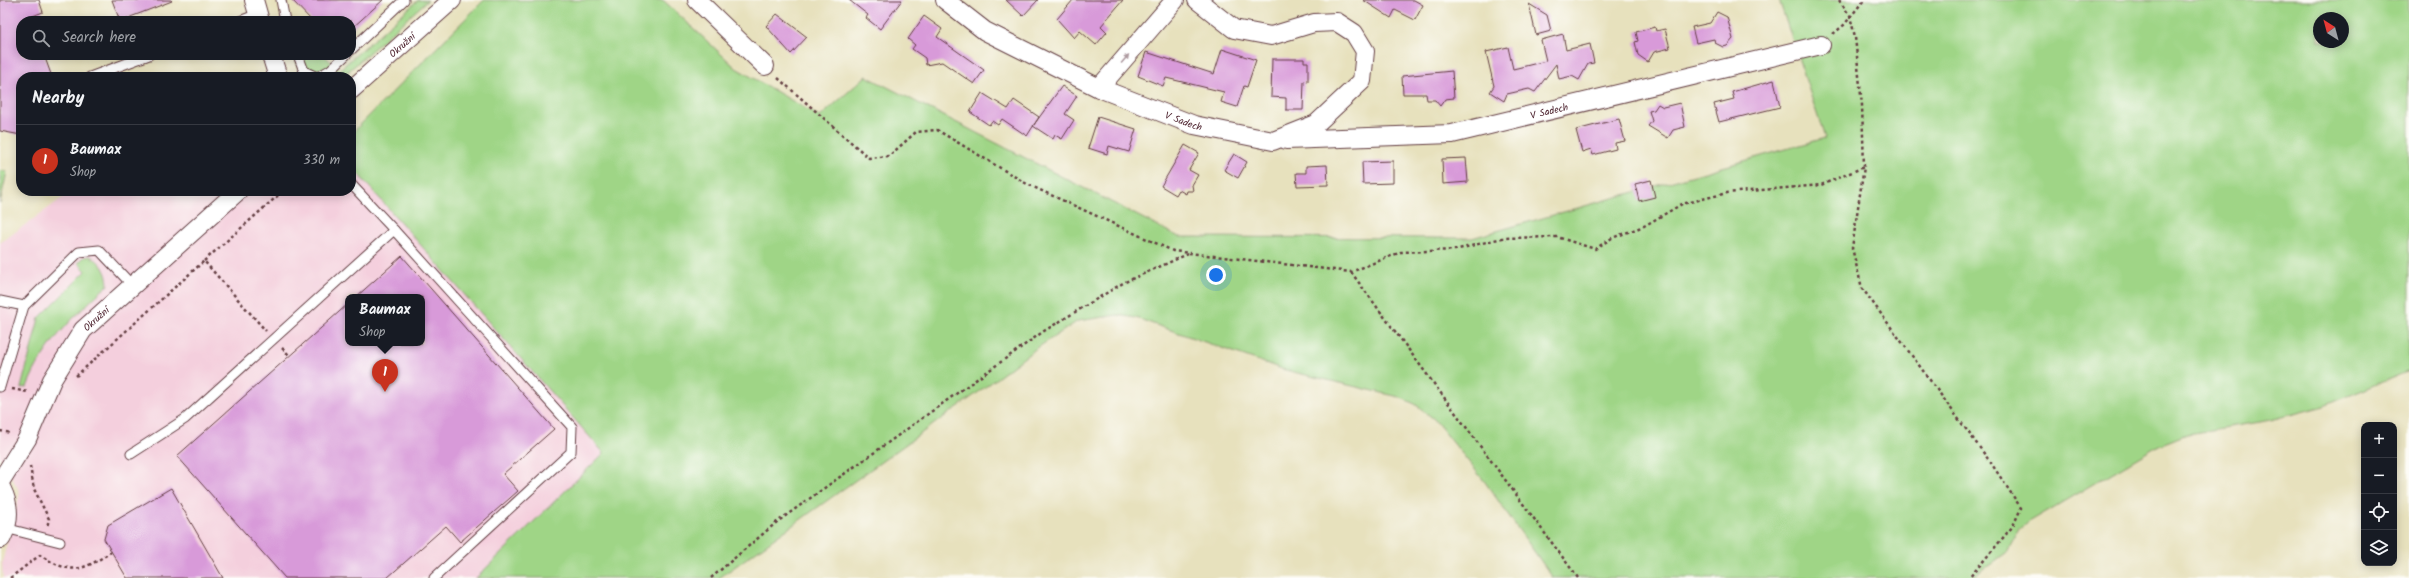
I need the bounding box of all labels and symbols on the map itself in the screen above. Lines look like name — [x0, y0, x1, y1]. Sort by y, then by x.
north arrow — [2313, 12, 2349, 48]
street label: Okružní — [386, 28, 421, 62]
one-way arrow — [1120, 53, 1129, 64]
street label: V Sadech — [1529, 99, 1570, 124]
street label: V Sadech — [1162, 107, 1204, 135]
your location — [1206, 265, 1226, 285]
street label: Okružní — [80, 302, 115, 335]
pin: 1 — [372, 359, 398, 392]

